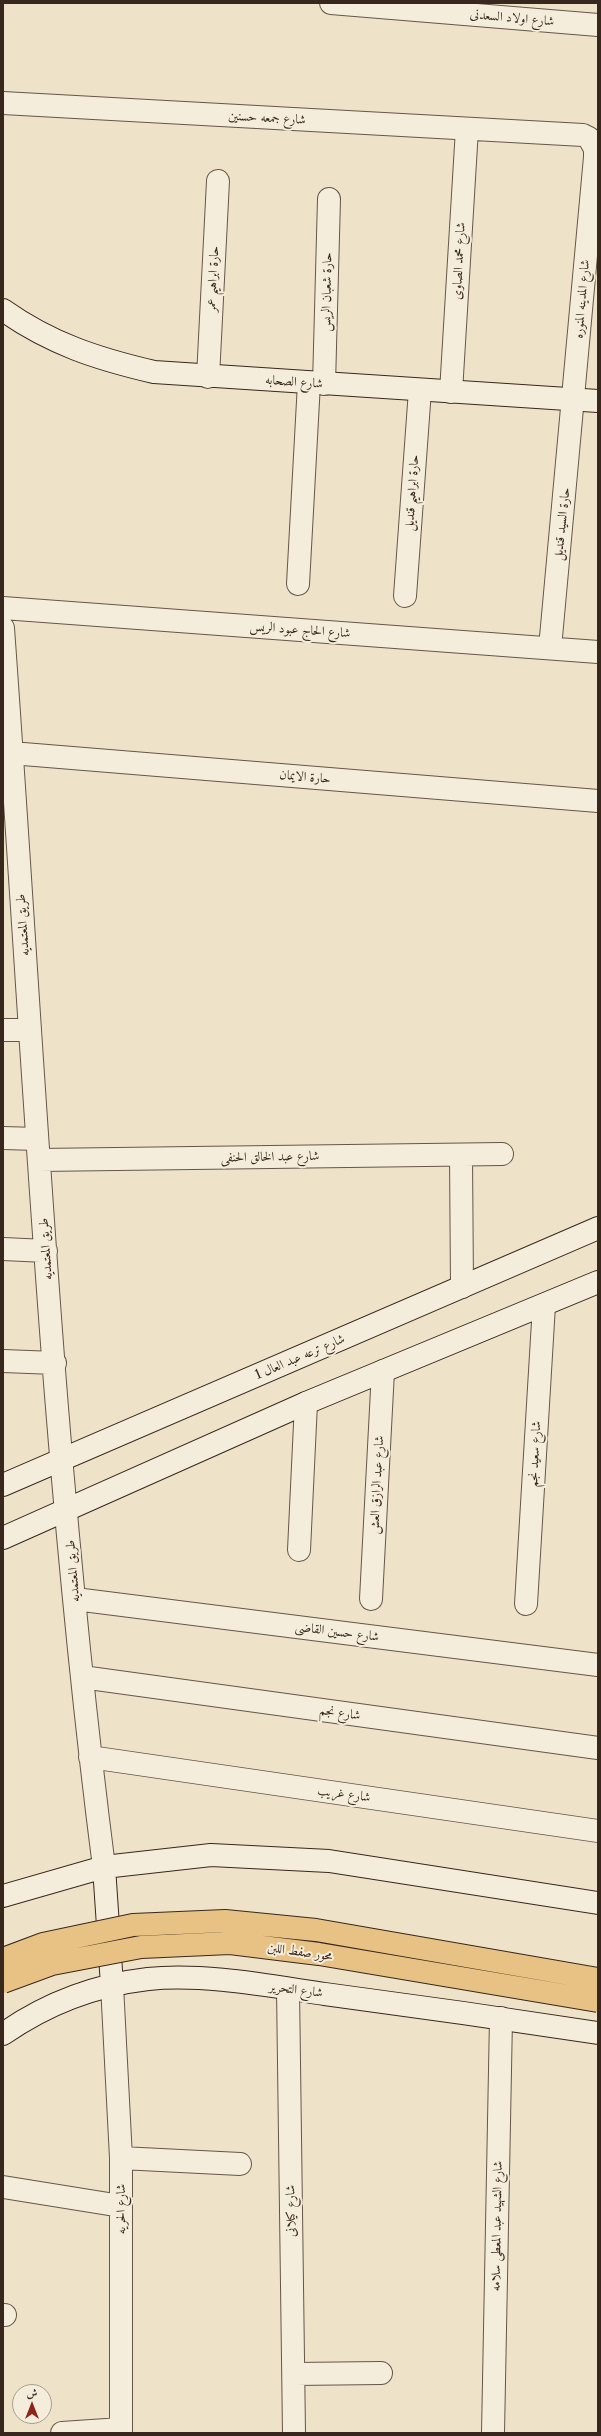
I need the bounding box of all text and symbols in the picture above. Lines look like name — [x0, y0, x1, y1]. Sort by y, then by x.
street label: شارع اولاد السعدنى — [469, 7, 555, 29]
street label: شارع جمعه حسنين — [228, 108, 306, 128]
street label: شارع محمد الصاوى — [449, 222, 469, 300]
street label: حارة ابراهيم عمر — [203, 245, 223, 313]
street label: حارة شعبان الريس — [319, 252, 335, 332]
street label: شارع المدينه المنوره — [571, 259, 593, 339]
street label: شارع الصحابه — [265, 372, 323, 392]
street label: حارة ابراهيم قنديل — [402, 454, 422, 532]
street label: حارة السيد قنديل — [550, 487, 574, 561]
street label: شارع الحاج عبود الريس — [249, 619, 351, 641]
street label: حارة الايمان — [279, 767, 331, 787]
street label: طريق المعتمديه — [13, 893, 33, 957]
street label: شارع عبد الخالق الحنفى — [221, 1148, 319, 1166]
street label: طريق المعتمديه — [36, 1217, 56, 1281]
street label: شارع ترعه عبد العال 1 — [253, 1331, 347, 1383]
street label: شارع سعيد نجم — [525, 1421, 545, 1487]
street label: شارع عبد الرازق العش — [367, 1435, 387, 1535]
street label: طريق المعتمديه — [63, 1539, 83, 1603]
street label: شارع حسين القاضى — [294, 1619, 380, 1645]
street label: شارع نجم — [319, 1702, 361, 1724]
street label: شارع غريب — [316, 1783, 372, 1805]
street label: محور صفط اللبن — [266, 1940, 334, 1964]
street label: شارع التحرير — [268, 1979, 324, 2001]
street label: شارع الشهيد عبد المعطى سلامه — [488, 2161, 506, 2291]
street label: شارع الحريه — [113, 2184, 129, 2234]
street label: شارع كيلانى — [283, 2185, 299, 2237]
north arrow — [12, 2384, 52, 2424]
text: ش — [27, 2386, 37, 2400]

